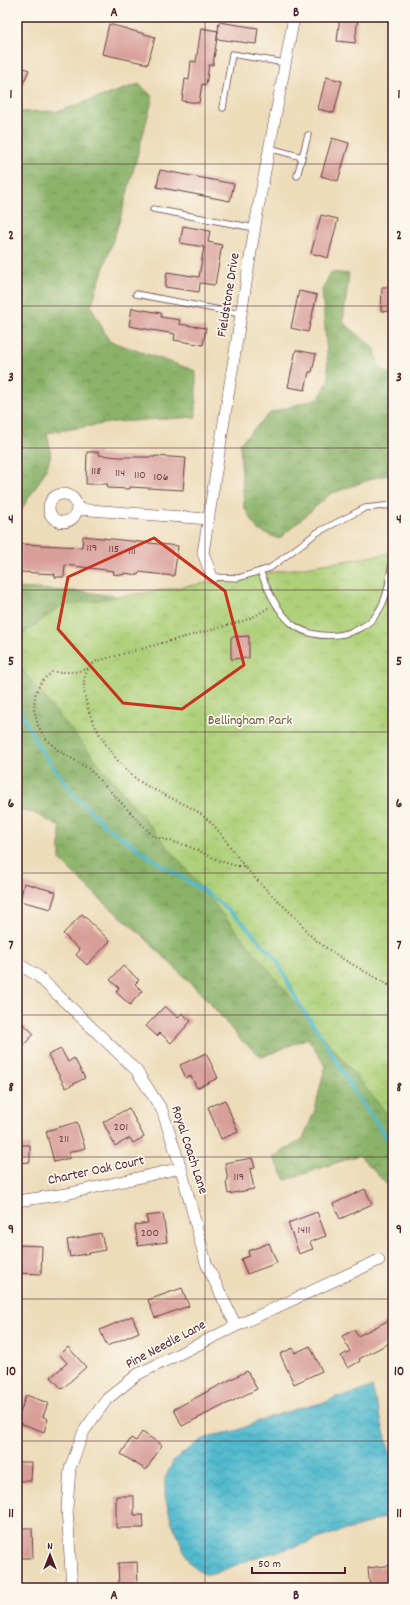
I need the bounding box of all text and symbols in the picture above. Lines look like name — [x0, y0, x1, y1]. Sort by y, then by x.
text: A — [110, 4, 118, 23]
text: B — [293, 4, 299, 23]
text: 1 — [10, 86, 13, 105]
text: 1 — [398, 86, 401, 105]
text: 2 — [8, 227, 14, 246]
text: 2 — [396, 227, 402, 246]
street label: Fieldstone Drive — [212, 251, 246, 339]
text: 3 — [8, 369, 14, 388]
text: 3 — [396, 369, 402, 388]
house number: 118 — [91, 463, 101, 480]
house number: 114 — [115, 465, 125, 482]
house number: 110 — [134, 467, 146, 484]
house number: 106 — [153, 469, 169, 486]
text: 4 — [8, 511, 14, 530]
text: 4 — [396, 511, 402, 530]
house number: 119 — [87, 540, 97, 557]
house number: 115 — [109, 541, 119, 558]
house number: 111 — [128, 543, 136, 560]
text: 5 — [8, 653, 14, 672]
text: 5 — [396, 653, 402, 672]
park label: Bellingham Park — [208, 711, 292, 731]
text: 6 — [8, 795, 15, 814]
text: 6 — [396, 795, 403, 814]
text: 7 — [9, 937, 14, 956]
text: 7 — [397, 937, 402, 956]
text: 8 — [8, 1079, 14, 1098]
text: 8 — [396, 1079, 402, 1098]
street label: Royal Coach Lane — [165, 1103, 213, 1197]
house number: 201 — [114, 1119, 128, 1136]
house number: 211 — [59, 1131, 69, 1148]
street label: Charter Oak Court — [46, 1151, 146, 1191]
house number: 119 — [234, 1169, 244, 1186]
text: 9 — [8, 1221, 14, 1240]
text: 9 — [396, 1221, 402, 1240]
house number: 1411 — [298, 1222, 310, 1239]
house number: 200 — [141, 1225, 159, 1242]
street label: Pine Needle Lane — [122, 1315, 210, 1375]
text: 10 — [6, 1363, 16, 1382]
text: 10 — [394, 1363, 404, 1382]
text: 11 — [8, 1505, 14, 1524]
text: 11 — [396, 1505, 402, 1524]
north arrow — [30, 1535, 70, 1575]
text: N — [47, 1539, 53, 1555]
scale bar — [252, 1549, 345, 1575]
text: 50 m — [258, 1556, 281, 1573]
text: A — [110, 1587, 118, 1605]
text: B — [293, 1587, 299, 1605]

